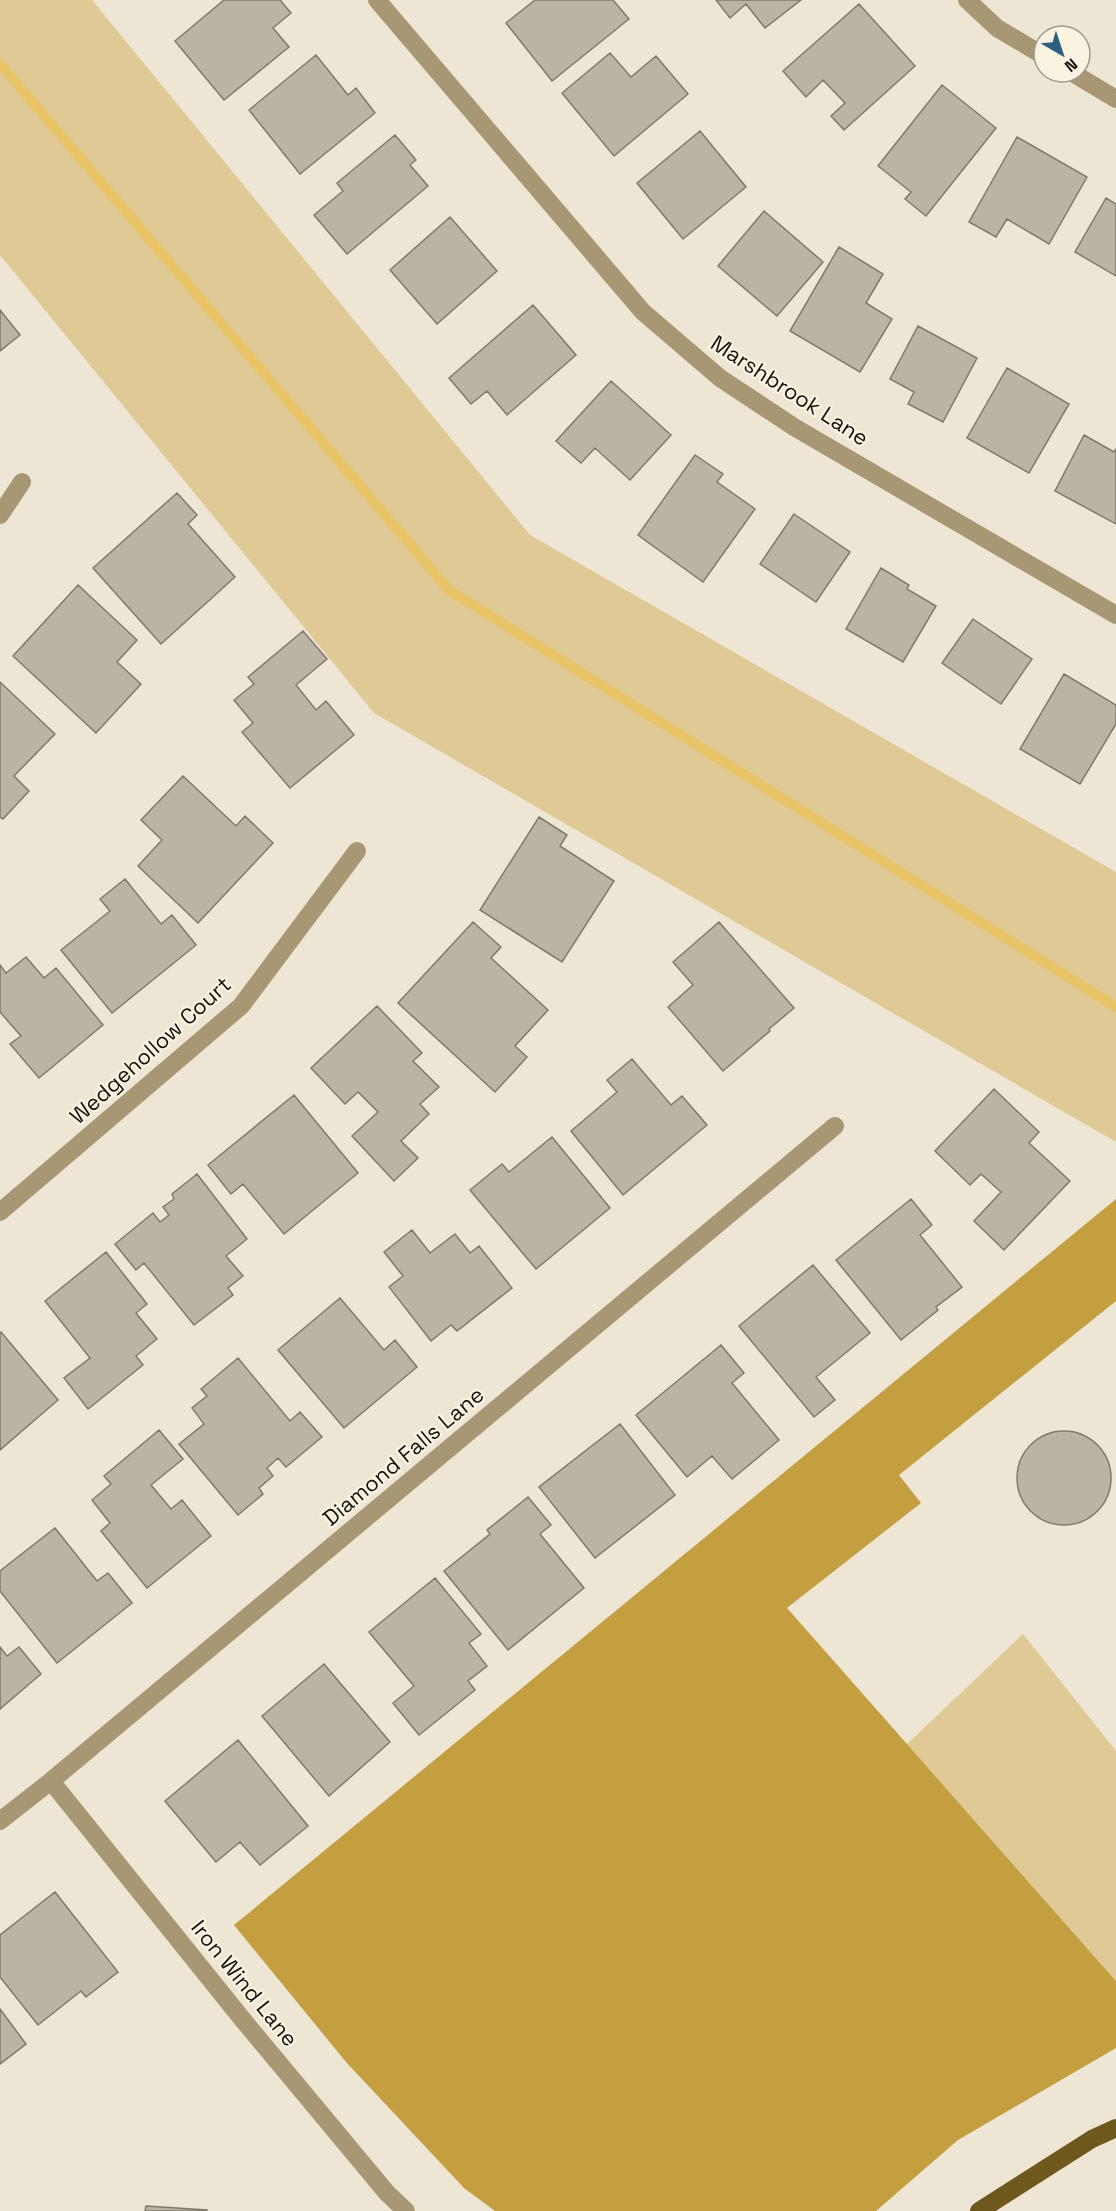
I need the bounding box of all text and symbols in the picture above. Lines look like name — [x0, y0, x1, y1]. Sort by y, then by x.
north arrow — [1032, 24, 1092, 84]
text: N — [1060, 54, 1082, 77]
street label: Marshbrook Lane — [706, 328, 874, 452]
street label: Wedgehollow Court — [64, 970, 236, 1130]
street label: Diamond Falls Lane — [317, 1380, 489, 1532]
street label: Iron Wind Lane — [185, 1914, 305, 2052]

